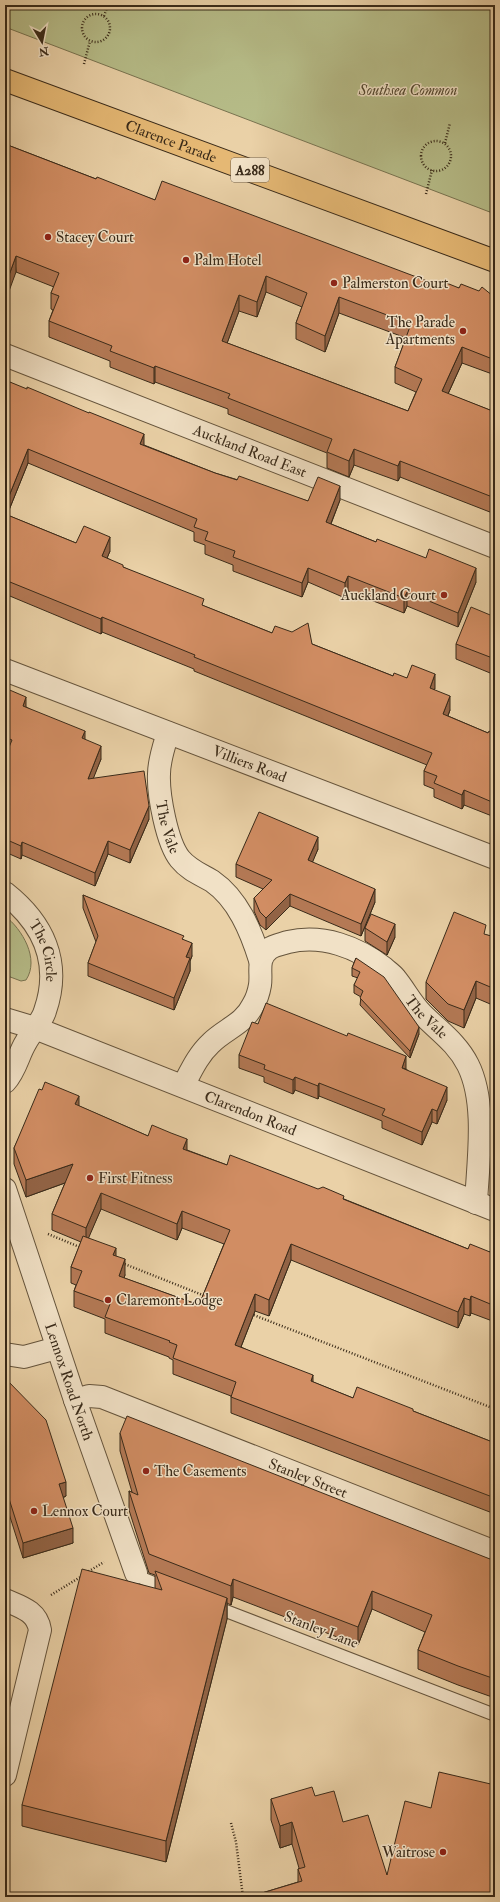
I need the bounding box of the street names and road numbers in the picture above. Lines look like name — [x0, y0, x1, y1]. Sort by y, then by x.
street label: Clarence Parade — [123, 116, 219, 167]
road number: A288 — [231, 158, 269, 182]
street label: Auckland Road East — [189, 420, 309, 482]
street label: Villiers Road — [210, 741, 290, 787]
street label: The Vale — [151, 799, 184, 857]
street label: The Circle — [25, 916, 61, 982]
street label: The Vale — [401, 991, 452, 1043]
street label: Clarendon Road — [202, 1086, 300, 1140]
street label: Lennox Road North — [41, 1320, 98, 1443]
street label: Stanley Street — [266, 1454, 350, 1502]
street label: Stanley Lane — [281, 1607, 361, 1653]

